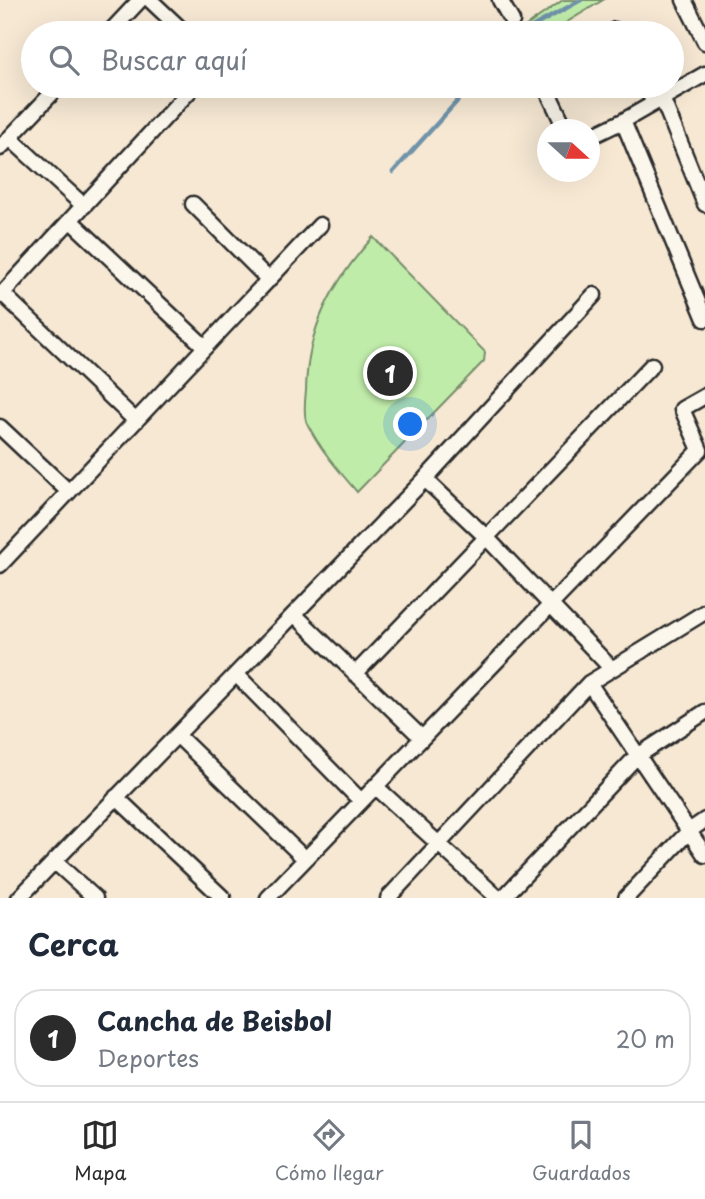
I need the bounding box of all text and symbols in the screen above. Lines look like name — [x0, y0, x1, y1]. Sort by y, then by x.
search box — [21, 21, 684, 98]
text: Buscar aquí — [101, 40, 247, 79]
icon: search — [45, 41, 83, 79]
north arrow — [537, 119, 600, 182]
pin: 1 — [367, 347, 413, 399]
your location — [393, 407, 427, 441]
text: Cerca — [28, 921, 119, 966]
text: Cancha de Beisbol — [97, 1001, 332, 1040]
text: 1 — [48, 1021, 59, 1056]
text: 20 m — [616, 1021, 675, 1056]
text: Deportes — [97, 1040, 199, 1075]
tab: Mapa — [74, 1116, 126, 1186]
tab: Cómo llegar — [275, 1116, 384, 1186]
tab: Guardados — [532, 1116, 631, 1186]

